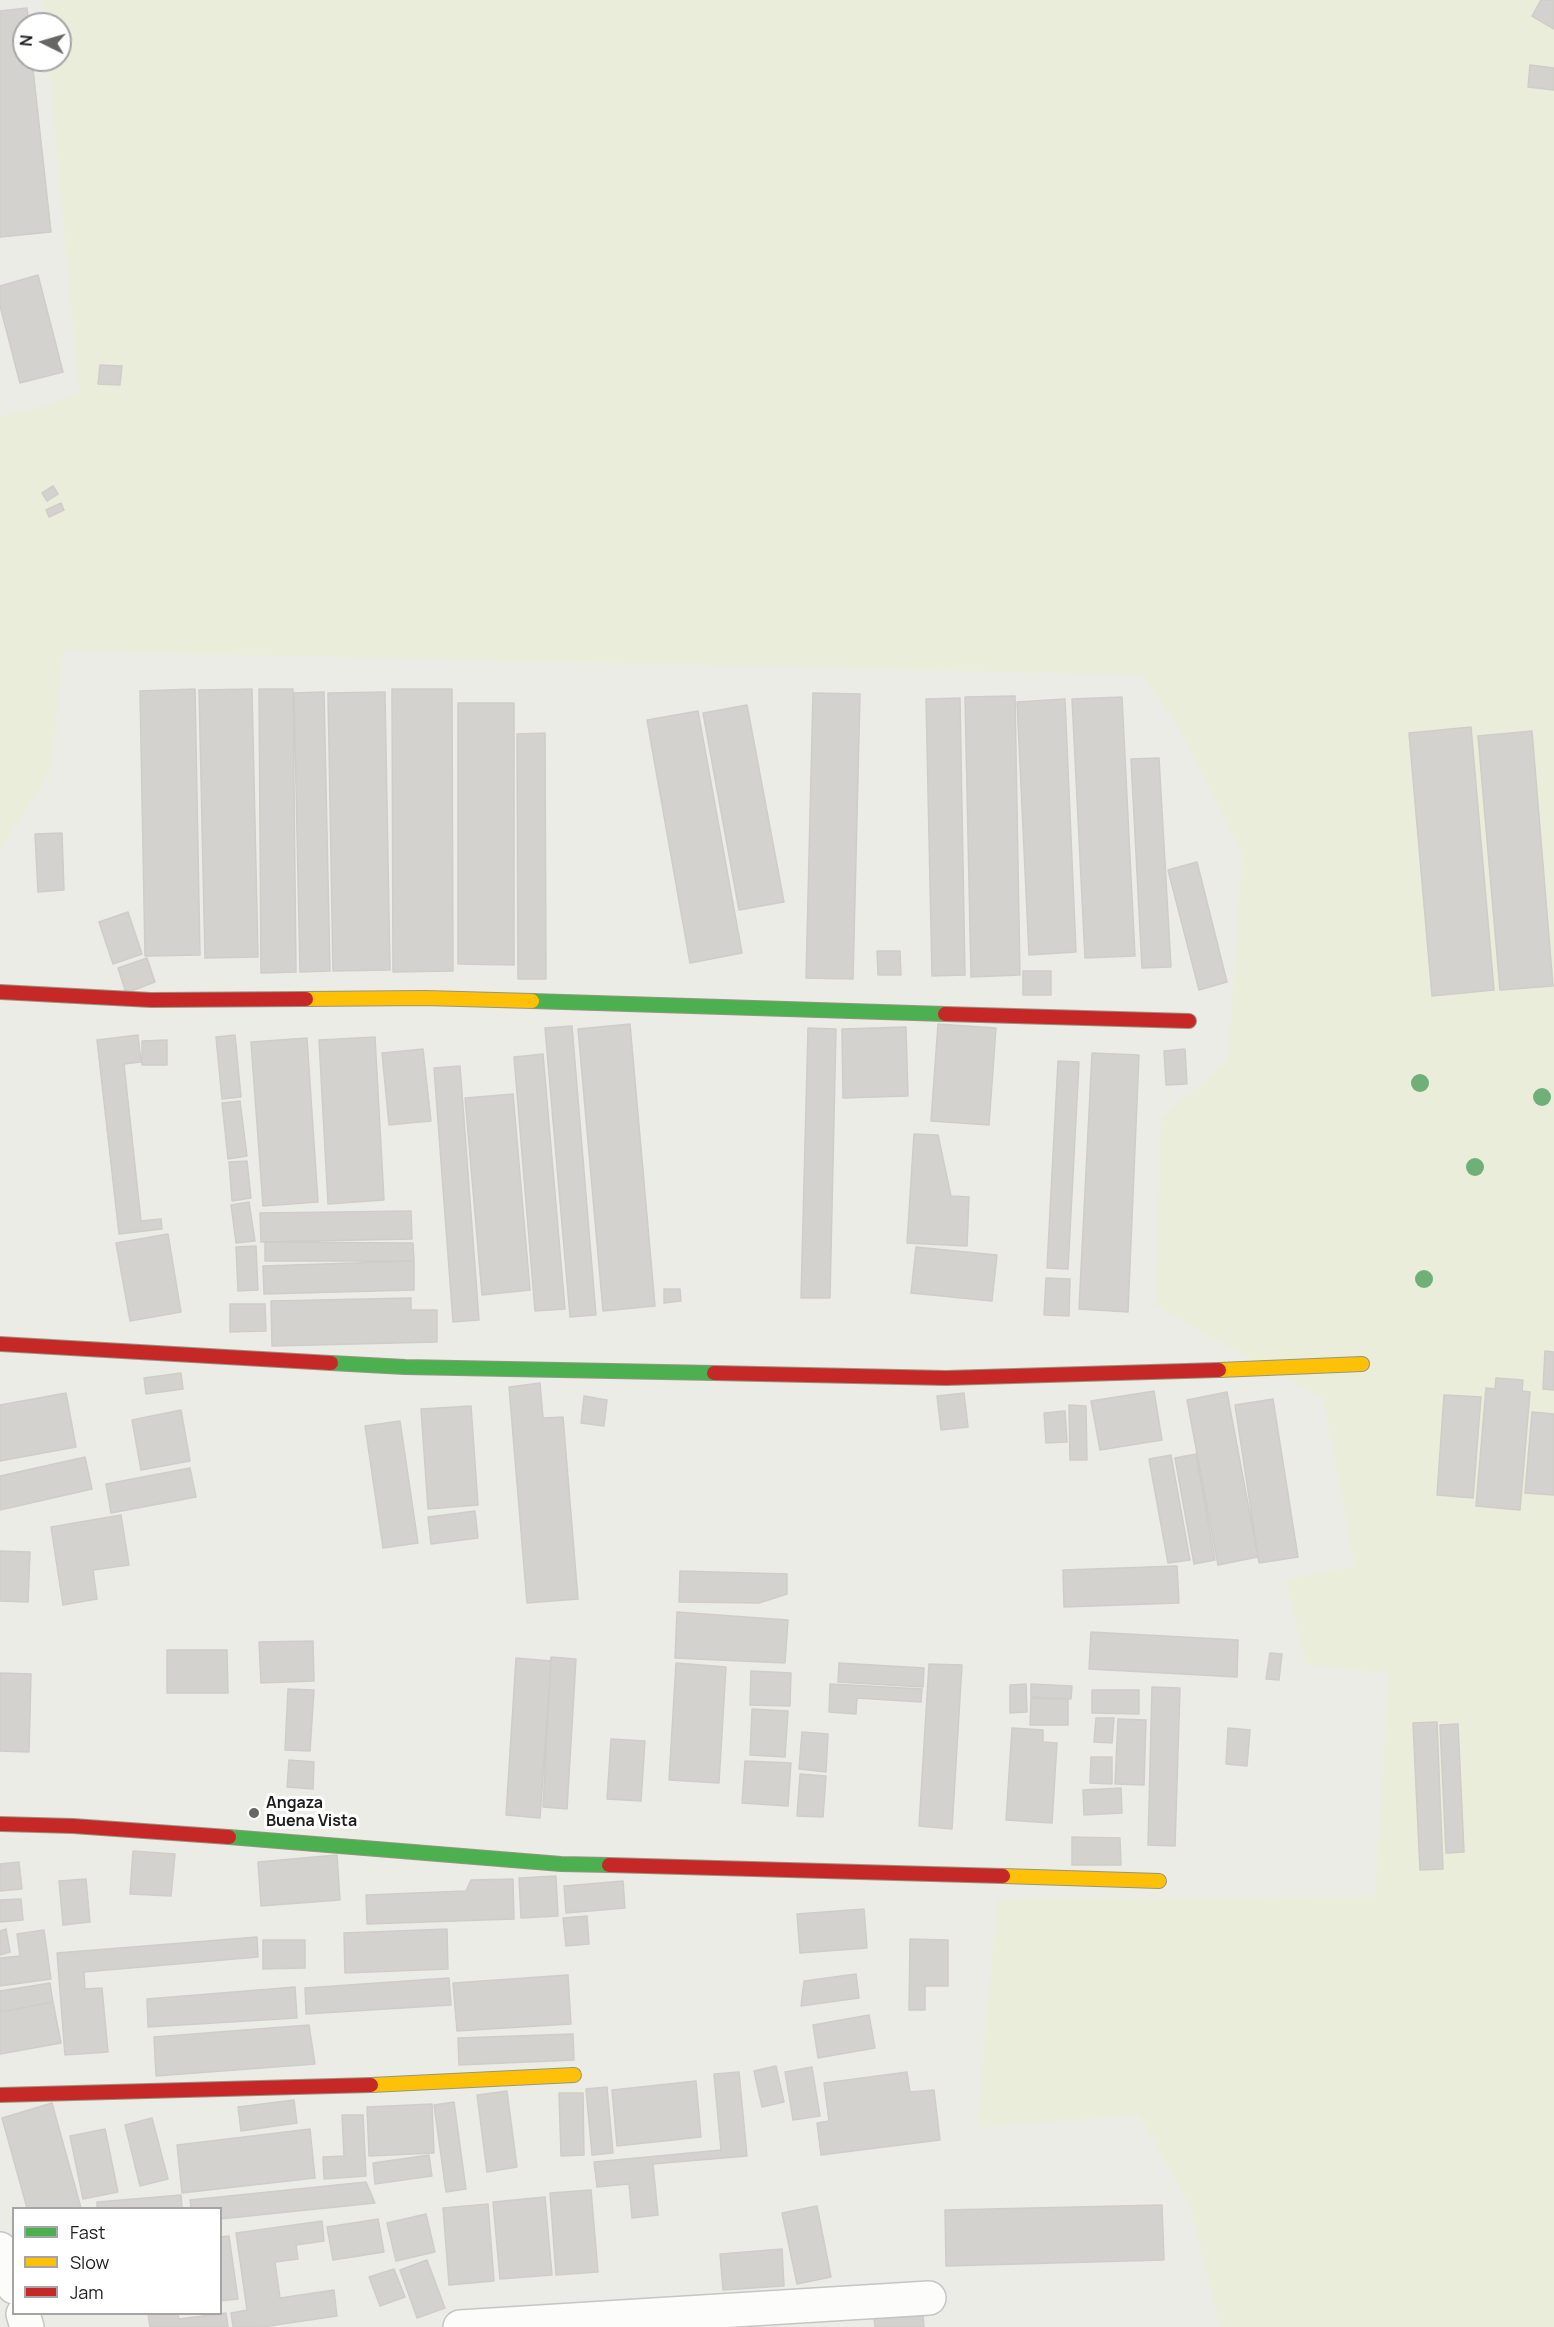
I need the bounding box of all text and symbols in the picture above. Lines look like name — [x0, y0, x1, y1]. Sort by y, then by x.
north arrow — [12, 12, 72, 72]
text: N — [15, 34, 38, 47]
place label: Angaza Buena Vista — [266, 1794, 357, 1832]
marker: Angaza Buena Vista — [247, 1806, 261, 1820]
legend — [12, 2207, 222, 2315]
text: Fast — [70, 2220, 105, 2244]
text: Slow — [70, 2250, 109, 2274]
text: Jam — [70, 2280, 104, 2304]

